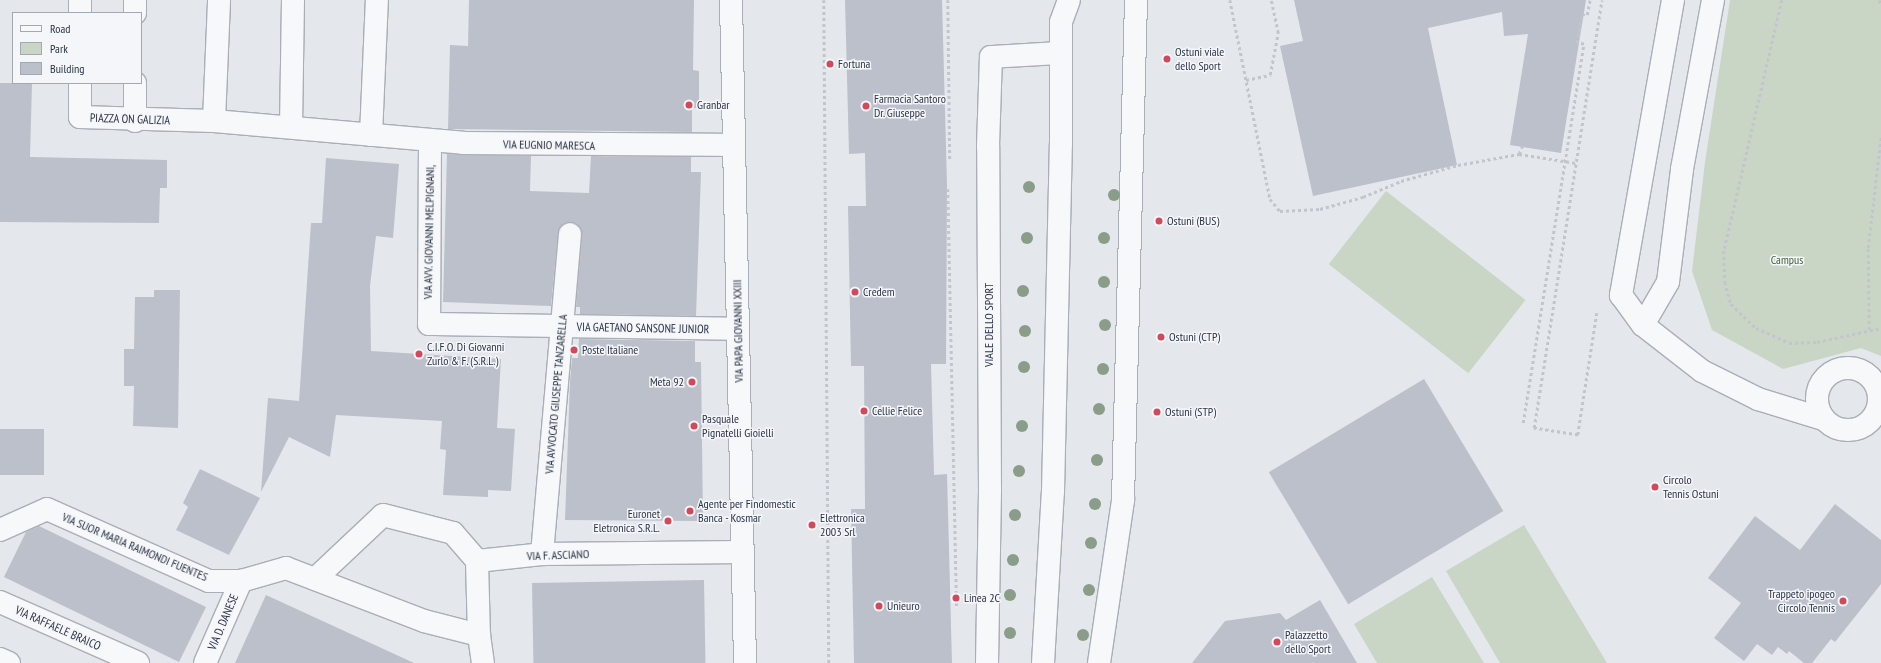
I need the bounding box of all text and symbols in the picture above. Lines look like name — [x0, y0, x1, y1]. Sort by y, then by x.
legend — [12, 12, 142, 84]
text: Road — [50, 21, 70, 36]
text: Park — [50, 41, 68, 56]
place label: Ostuni viale dello Sport — [1175, 45, 1224, 73]
marker: Ostuni viale dello Sport — [1162, 54, 1172, 64]
place label: Fortuna — [838, 57, 870, 71]
marker: Fortuna — [825, 59, 835, 69]
text: Building — [50, 61, 85, 76]
place label: Farmacia Santoro Dr. Giuseppe — [874, 92, 946, 120]
place label: Granbar — [697, 98, 730, 112]
marker: Granbar — [684, 100, 694, 110]
marker: Farmacia Santoro Dr. Giuseppe — [861, 101, 871, 111]
street label: PIAZZA ON GALIZIA — [89, 110, 171, 128]
street label: VIA EUGNIO MARESCA — [503, 137, 595, 153]
street label: VIA AVV. GIOVANNI MELPIGNANI, — [421, 164, 437, 300]
place label: Ostuni (BUS) — [1167, 214, 1219, 228]
marker: Ostuni (BUS) — [1154, 216, 1164, 226]
park label: Campus — [1771, 253, 1803, 267]
street label: VIA PAPA GIOVANNI XXIII — [730, 279, 746, 383]
street label: VIALE DELLO SPORT — [982, 283, 996, 367]
place label: Credem — [863, 285, 895, 299]
marker: Credem — [850, 287, 860, 297]
street label: VIA AVVOCATO GIUSEPPE TANZARELLA — [542, 313, 570, 475]
street label: VIA GAETANO SANSONE JUNIOR — [576, 320, 710, 336]
place label: Ostuni (CTP) — [1169, 330, 1220, 344]
marker: Ostuni (CTP) — [1156, 332, 1166, 342]
place label: C.I.F.O. Di Giovanni Zurlo & F. (S.R.L.) — [427, 340, 505, 368]
place label: Poste Italiane — [582, 343, 638, 357]
marker: Poste Italiane — [569, 345, 579, 355]
marker: C.I.F.O. Di Giovanni Zurlo & F. (S.R.L.) — [414, 349, 424, 359]
place label: Meta 92 — [650, 375, 684, 389]
marker: Meta 92 — [687, 377, 697, 387]
place label: Cellie Felice — [872, 404, 922, 418]
place label: Ostuni (STP) — [1165, 405, 1216, 419]
marker: Cellie Felice — [859, 406, 869, 416]
marker: Ostuni (STP) — [1152, 407, 1162, 417]
place label: Pasquale Pignatelli Gioielli — [702, 412, 774, 440]
marker: Pasquale Pignatelli Gioielli — [689, 421, 699, 431]
place label: Circolo Tennis Ostuni — [1663, 473, 1719, 501]
marker: Circolo Tennis Ostuni — [1650, 482, 1660, 492]
place label: Agente per Findomestic Banca - Kosmar — [698, 497, 796, 525]
marker: Agente per Findomestic Banca - Kosmar — [685, 506, 695, 516]
place label: Euronet Eletronica S.R.L. — [594, 507, 660, 535]
street label: VIA SUOR MARIA RAIMONDI FUENTES — [60, 510, 210, 584]
place label: Elettronica 2003 Srl — [820, 511, 865, 539]
marker: Euronet Eletronica S.R.L. — [663, 516, 673, 526]
marker: Elettronica 2003 Srl — [807, 520, 817, 530]
street label: VIA F. ASCIANO — [526, 547, 590, 563]
place label: Trappeto ipogeo Circolo Tennis — [1768, 587, 1835, 615]
street label: VIA D. DANESE — [204, 591, 242, 653]
place label: Linea 2C — [964, 591, 1000, 605]
marker: Linea 2C — [951, 593, 961, 603]
marker: Trappeto ipogeo Circolo Tennis — [1838, 596, 1848, 606]
place label: Unieuro — [887, 599, 920, 613]
marker: Unieuro — [874, 601, 884, 611]
street label: VIA RAFFAELE BRAICO — [13, 603, 103, 653]
place label: Palazzetto dello Sport — [1285, 628, 1331, 656]
marker: Palazzetto dello Sport — [1272, 637, 1282, 647]

